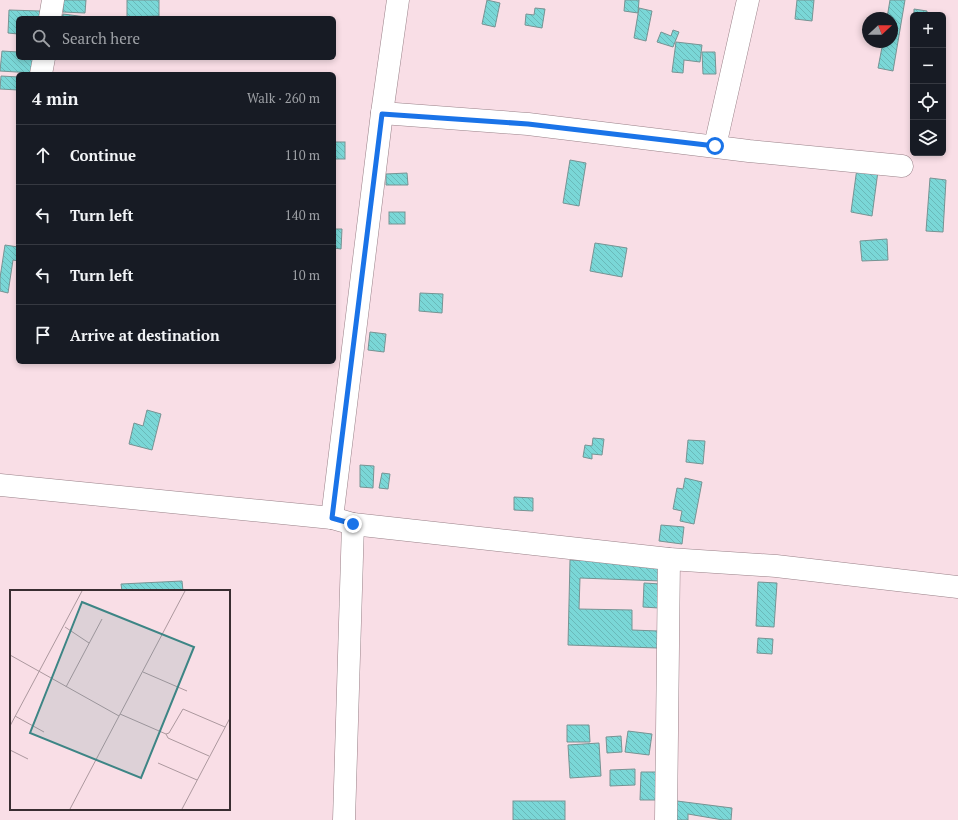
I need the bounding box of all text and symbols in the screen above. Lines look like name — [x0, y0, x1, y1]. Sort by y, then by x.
north arrow — [862, 12, 898, 48]
map controls — [910, 12, 946, 156]
button: + — [910, 12, 946, 48]
search box — [16, 16, 336, 60]
icon: search — [30, 27, 52, 49]
text: Search here — [62, 28, 140, 48]
button: − — [910, 48, 946, 84]
button: locate — [910, 84, 946, 120]
text: 4 min — [32, 87, 79, 110]
text: Walk · 260 m — [247, 89, 320, 107]
button: layers — [910, 120, 946, 156]
route start — [706, 137, 724, 155]
icon: ahead — [32, 144, 54, 166]
text: Continue — [70, 145, 136, 165]
text: 110 m — [285, 146, 320, 164]
icon: left — [32, 204, 54, 226]
text: Turn left — [70, 205, 134, 225]
text: 140 m — [285, 206, 320, 224]
icon: left — [32, 264, 54, 286]
text: Turn left — [70, 265, 134, 285]
text: 10 m — [292, 266, 320, 284]
icon: arrive — [32, 324, 54, 346]
text: Arrive at destination — [70, 325, 220, 345]
route end — [344, 515, 362, 533]
inset map — [10, 590, 230, 810]

